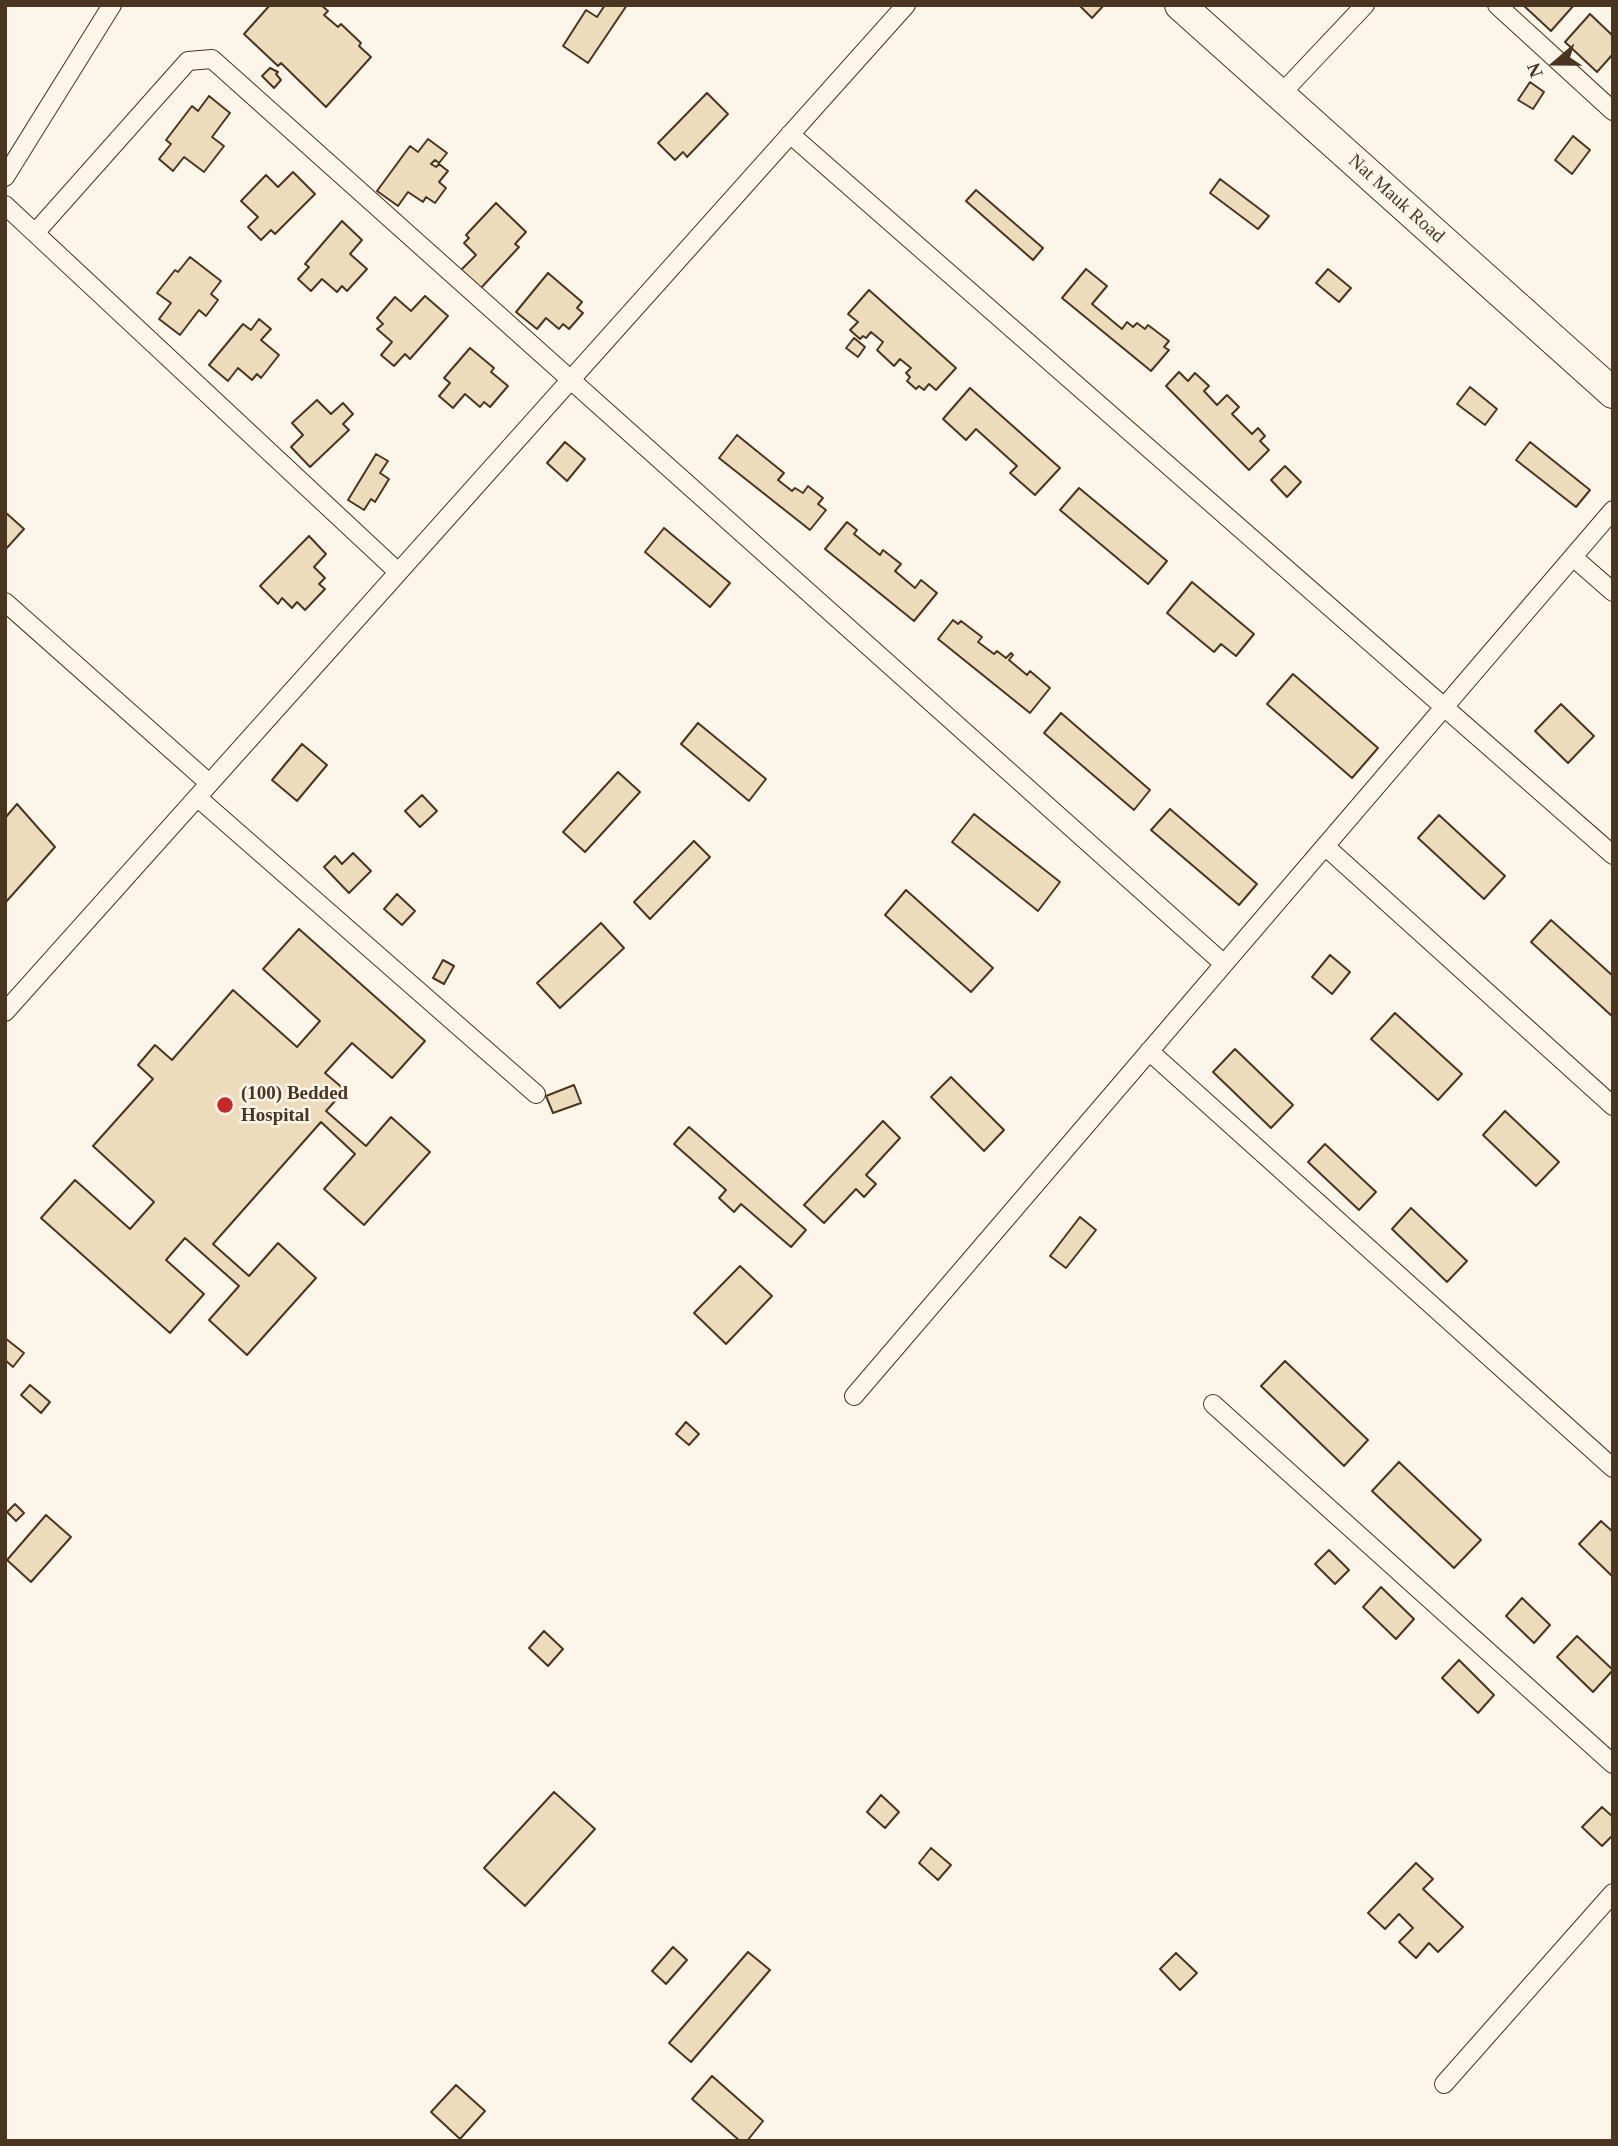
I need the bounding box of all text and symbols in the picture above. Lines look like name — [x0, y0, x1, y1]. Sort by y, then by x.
north arrow — [1520, 28, 1590, 98]
text: N — [1523, 60, 1547, 80]
street label: Nat Mauk Road — [1343, 150, 1449, 248]
place label: (100) Bedded Hospital — [241, 1083, 348, 1127]
marker: (100) Bedded Hospital — [215, 1095, 235, 1115]

